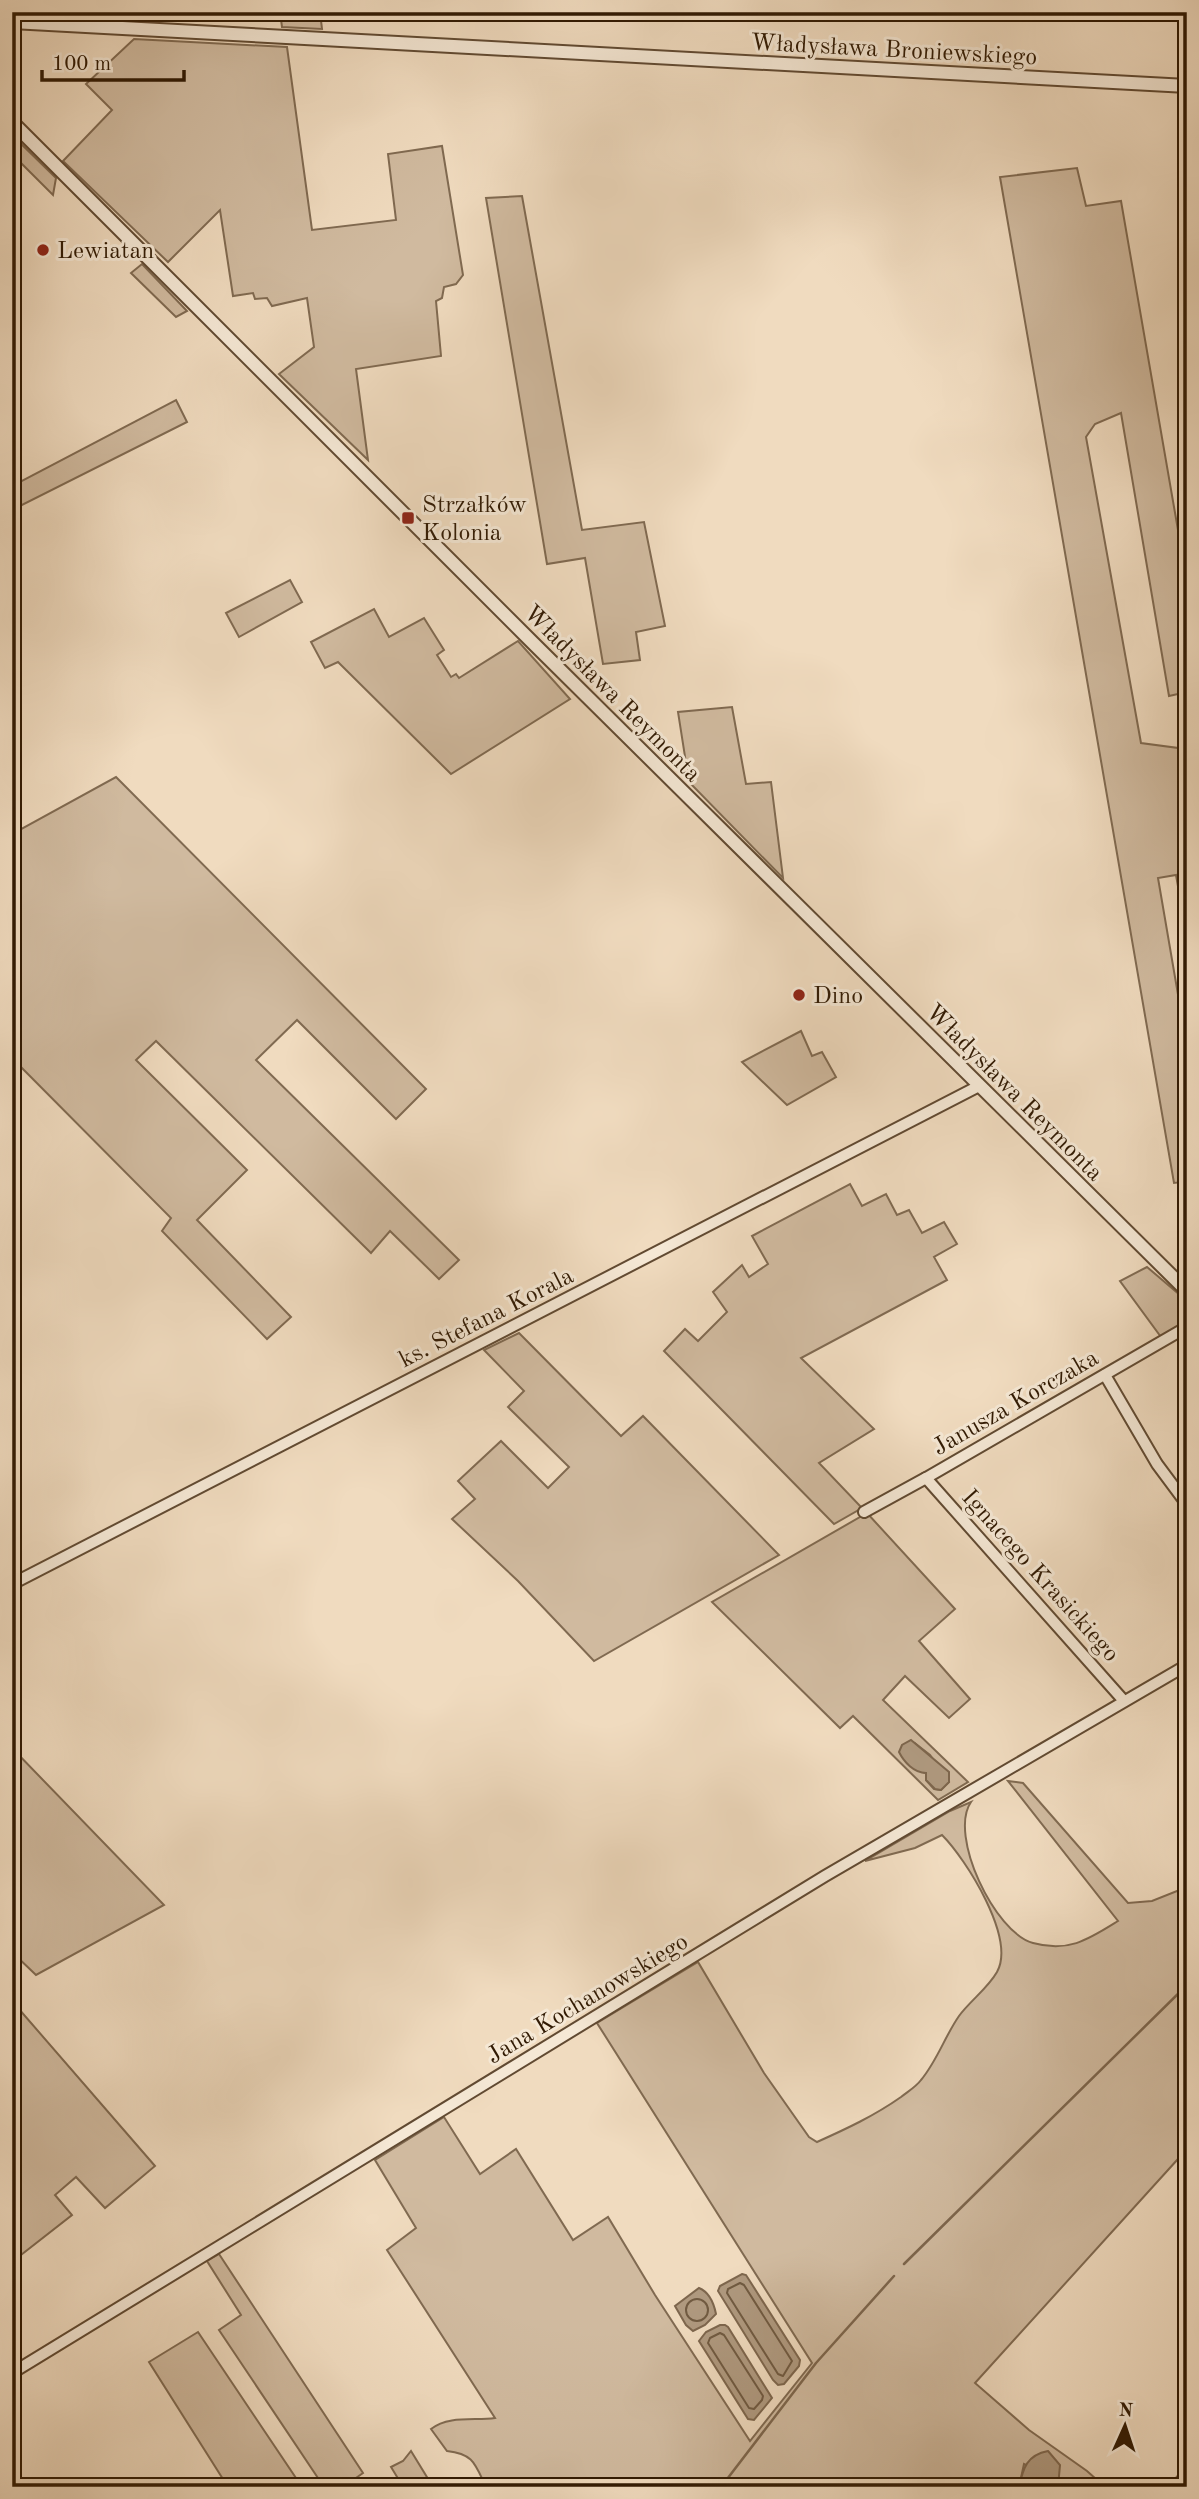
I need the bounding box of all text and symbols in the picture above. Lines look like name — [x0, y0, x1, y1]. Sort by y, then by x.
street label: Władysława Broniewskiego — [750, 32, 1038, 70]
scale bar — [42, 38, 184, 82]
text: 100 m — [52, 54, 111, 75]
place label: Lewiatan — [57, 240, 154, 264]
marker: Lewiatan — [35, 242, 51, 258]
place label: Strzałków Kolonia — [422, 494, 527, 546]
marker: Strzałków Kolonia — [400, 510, 416, 526]
street label: Władysława Reymonta — [519, 601, 705, 788]
place label: Dino — [813, 985, 863, 1009]
marker: Dino — [791, 987, 807, 1003]
street label: Władysława Reymonta — [921, 1000, 1107, 1187]
street label: ks. Stefana Korala — [396, 1264, 578, 1373]
street label: Janusza Korczaka — [929, 1346, 1103, 1461]
street label: Ignacego Krasickiego — [956, 1486, 1123, 1667]
street label: Jana Kochanowskiego — [483, 1930, 693, 2069]
north arrow — [1090, 2390, 1160, 2460]
text: N — [1118, 2402, 1134, 2421]

